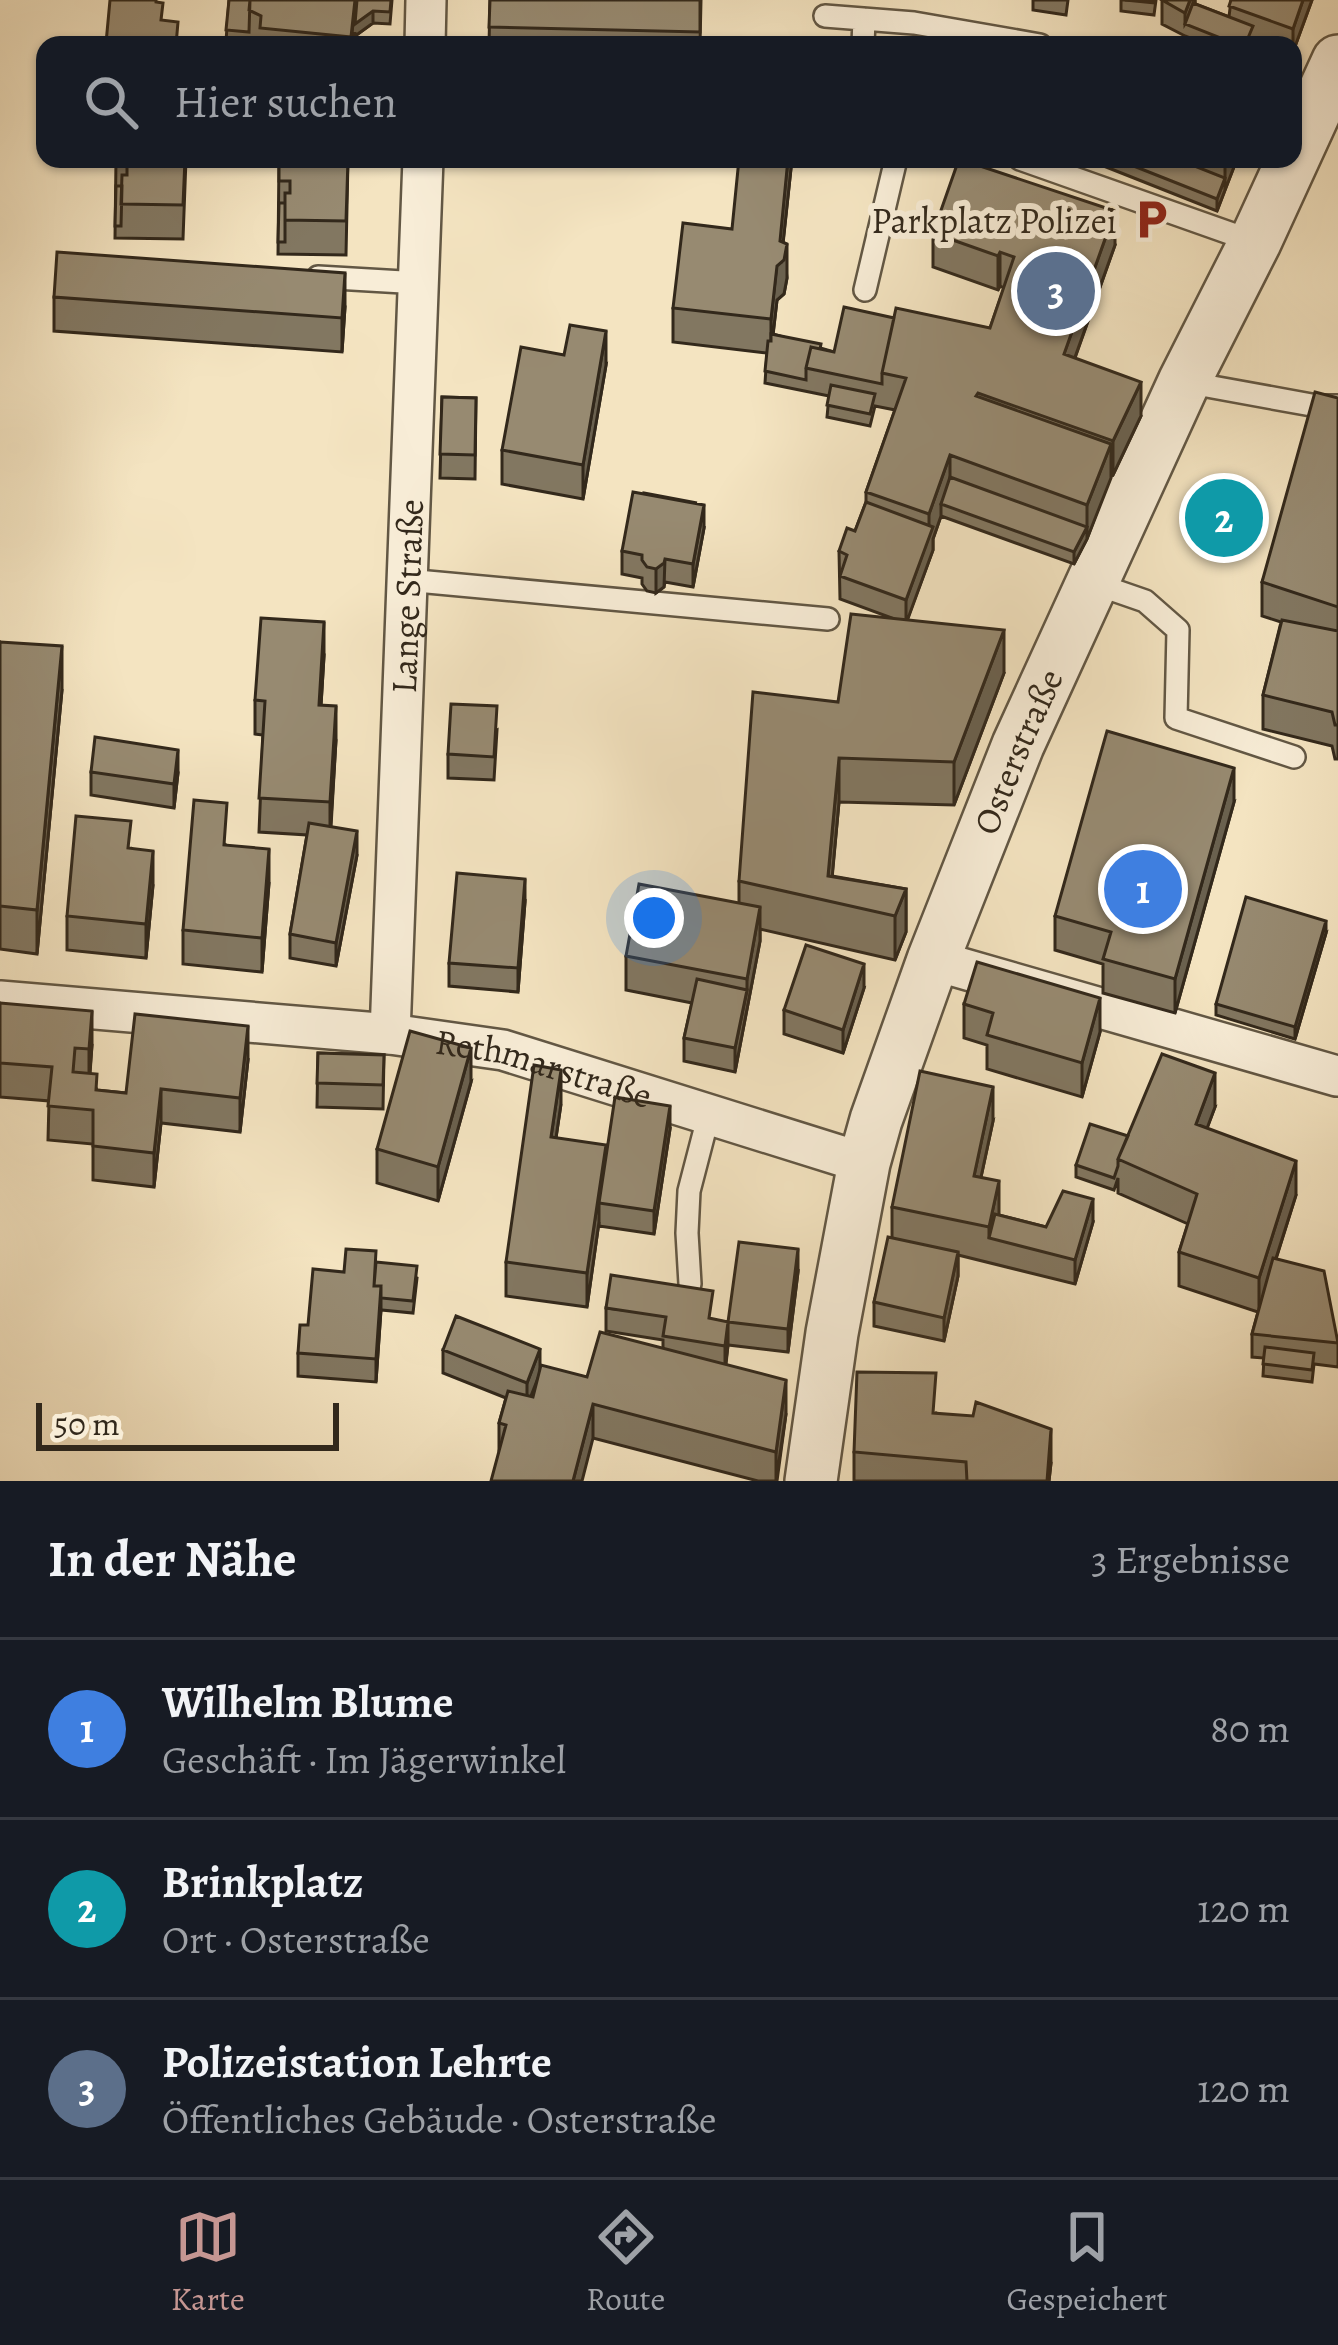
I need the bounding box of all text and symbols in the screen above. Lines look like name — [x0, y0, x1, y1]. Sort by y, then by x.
search box — [36, 36, 1302, 168]
icon: search — [78, 69, 144, 135]
text: Hier suchen — [174, 71, 397, 133]
place label: Parkplatz Polizei — [871, 196, 1117, 245]
parking icon: Parkplatz Polizei — [1128, 197, 1174, 243]
pin: 3 — [1017, 246, 1095, 336]
pin: 2 — [1185, 473, 1263, 563]
street label: Lange Straße — [379, 498, 435, 695]
street label: Osterstraße — [961, 661, 1075, 841]
pin: 1 — [1104, 844, 1182, 934]
your location — [624, 888, 684, 948]
street label: Rethmarstraße — [432, 1017, 658, 1120]
scale bar — [36, 1397, 339, 1450]
text: 50 m — [54, 1401, 120, 1446]
text: In der Nähe — [48, 1524, 297, 1594]
text: 3 Ergebnisse — [1091, 1533, 1290, 1586]
text: Wilhelm Blume — [162, 1671, 454, 1733]
text: 1 — [80, 1702, 94, 1755]
text: 80 m — [1210, 1702, 1290, 1755]
text: Geschäft · Im Jägerwinkel — [162, 1733, 566, 1786]
text: Brinkplatz — [162, 1851, 363, 1913]
text: 2 — [78, 1882, 96, 1935]
text: 120 m — [1197, 1882, 1290, 1935]
text: Ort · Osterstraße — [162, 1913, 430, 1966]
text: Polizeistation Lehrte — [162, 2031, 552, 2093]
text: 3 — [79, 2062, 95, 2115]
text: 120 m — [1197, 2062, 1290, 2115]
text: Öffentliches Gebäude · Osterstraße — [162, 2093, 716, 2146]
tab: Karte — [171, 2204, 245, 2321]
tab: Route — [586, 2204, 665, 2321]
tab: Gespeichert — [1006, 2204, 1167, 2321]

